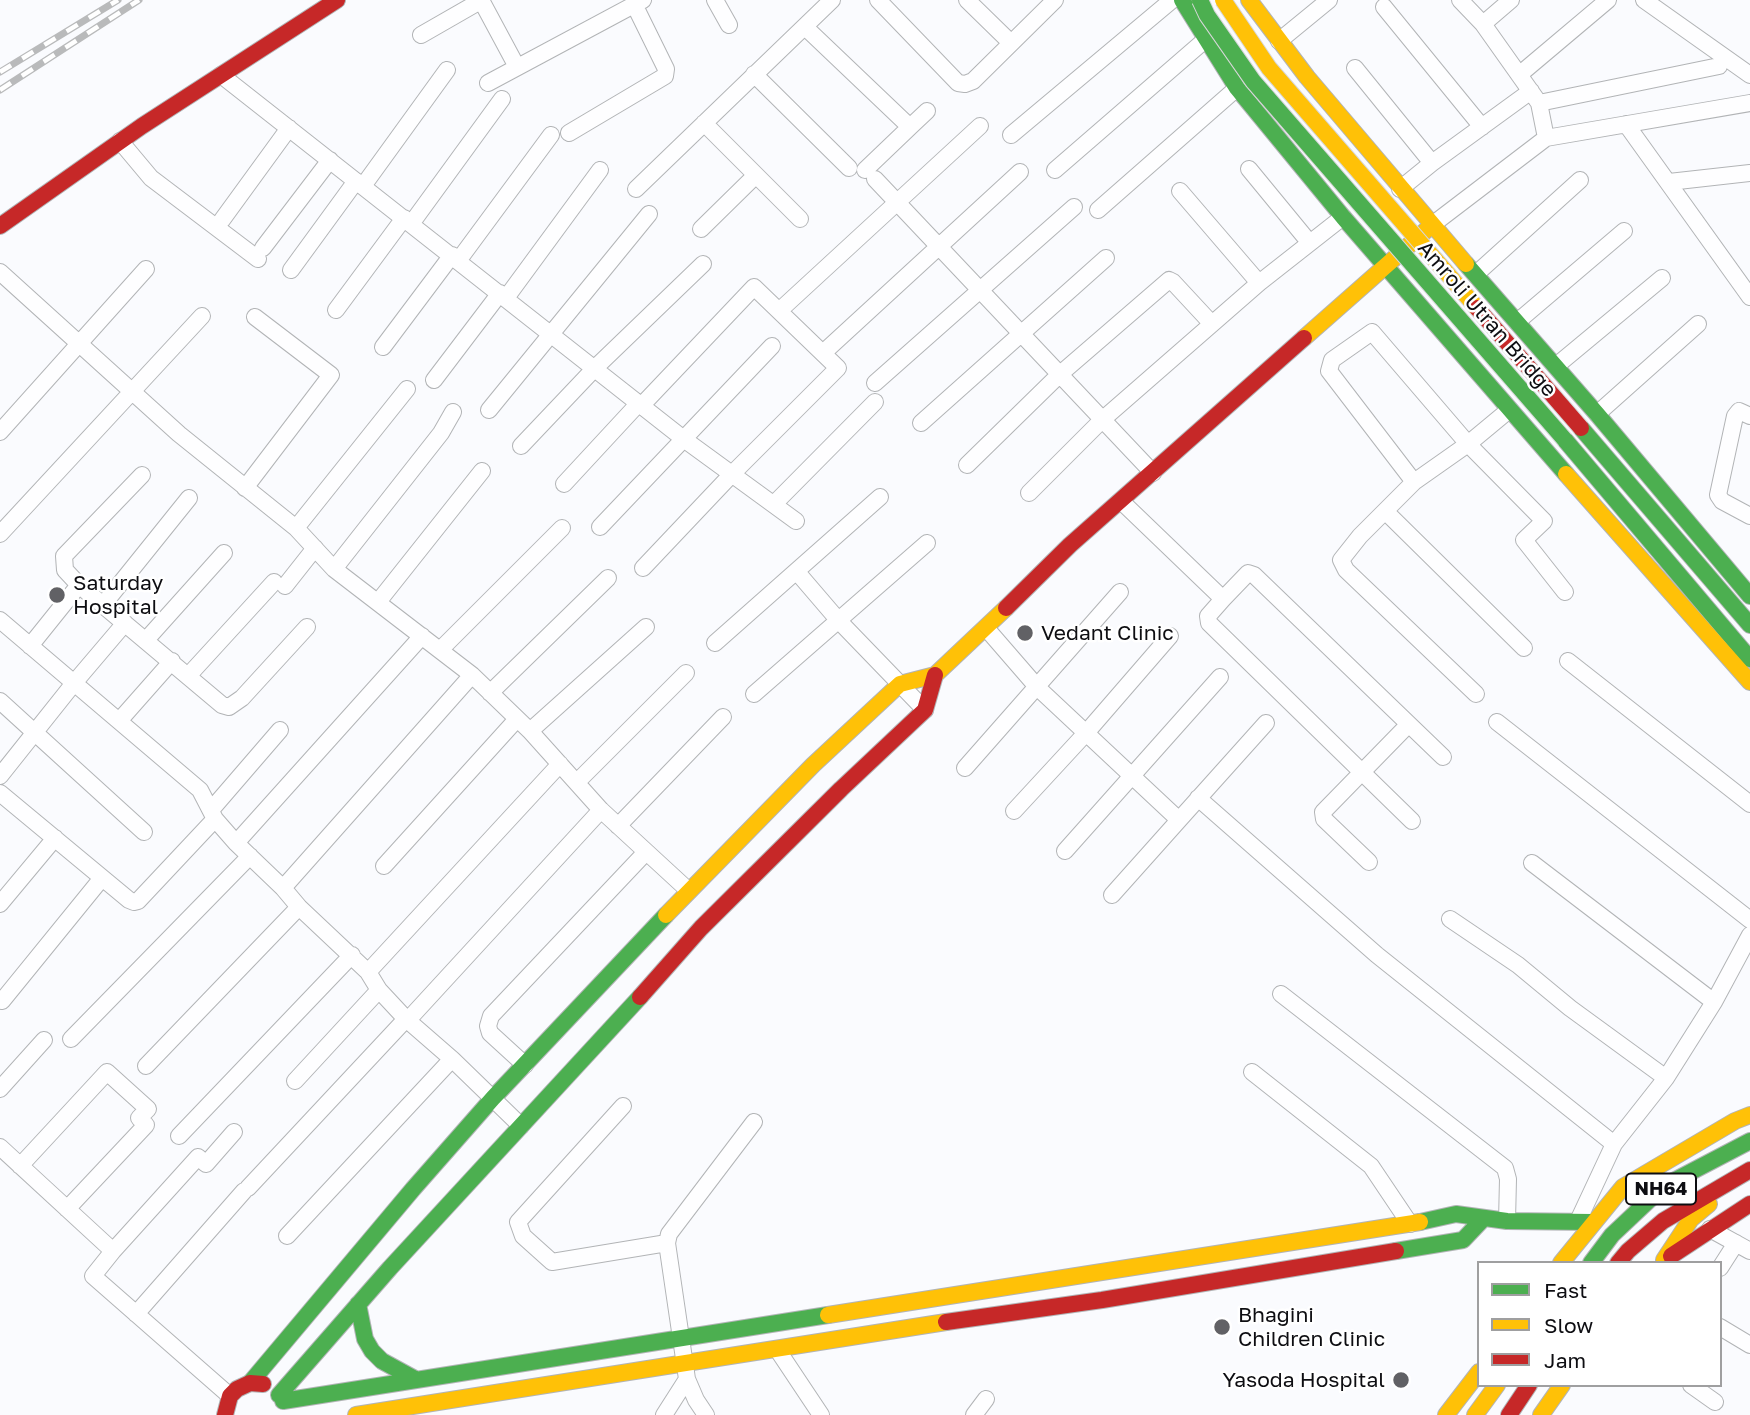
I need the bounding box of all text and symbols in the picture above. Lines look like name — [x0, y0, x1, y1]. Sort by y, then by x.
street label: Amroli Utran Bridge — [1412, 236, 1562, 402]
place label: Saturday Hospital — [73, 570, 163, 620]
marker: Saturday Hospital — [47, 585, 67, 605]
place label: Vedant Clinic — [1041, 620, 1174, 646]
marker: Vedant Clinic — [1015, 623, 1035, 643]
road number: NH64 — [1626, 1174, 1696, 1204]
legend — [1477, 1261, 1722, 1387]
text: Fast — [1544, 1277, 1587, 1303]
place label: Bhagini Children Clinic — [1238, 1302, 1385, 1352]
text: Slow — [1544, 1312, 1593, 1338]
marker: Bhagini Children Clinic — [1212, 1317, 1232, 1337]
text: Jam — [1544, 1347, 1586, 1373]
place label: Yasoda Hospital — [1222, 1367, 1385, 1393]
marker: Yasoda Hospital — [1391, 1370, 1411, 1390]

